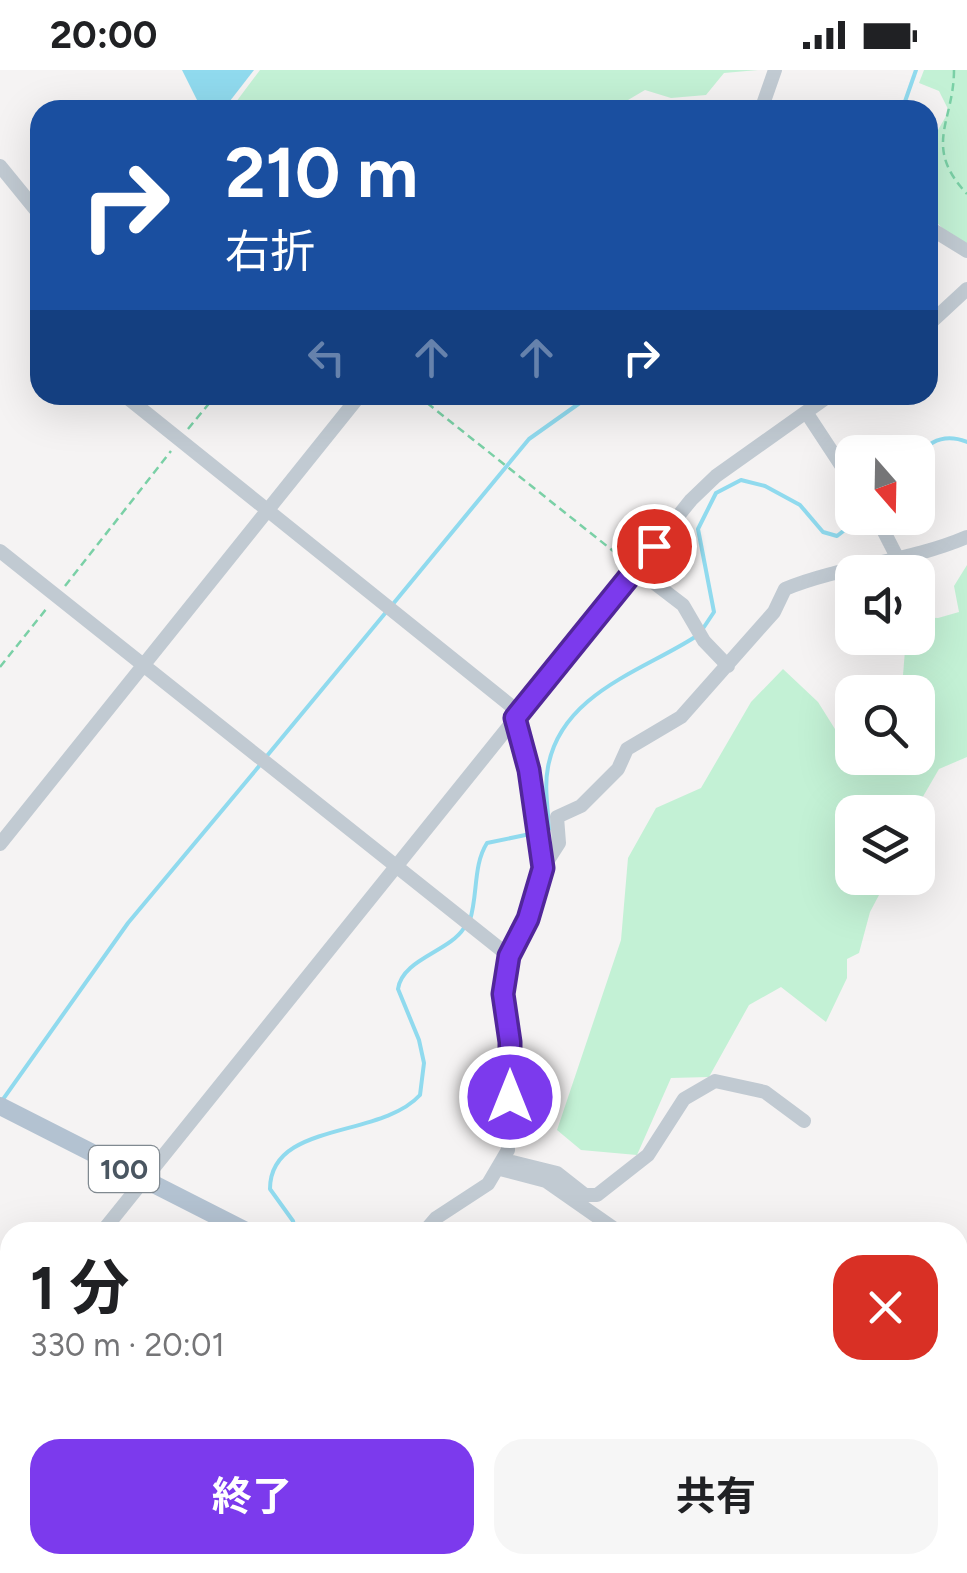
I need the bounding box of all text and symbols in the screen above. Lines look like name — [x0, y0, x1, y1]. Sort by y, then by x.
text: 20:00 — [50, 12, 157, 58]
text: 210 m — [225, 130, 418, 215]
icon: right — [60, 140, 190, 270]
text: 右折 — [225, 224, 315, 278]
icon: left — [299, 330, 354, 385]
icon: ahead — [404, 330, 459, 385]
icon: ahead — [509, 330, 564, 385]
icon: right — [614, 330, 669, 385]
north arrow — [835, 435, 935, 535]
map controls — [835, 435, 935, 895]
pin — [612, 504, 697, 589]
icon: arrive — [627, 519, 682, 574]
button: sound — [835, 555, 935, 655]
button: search — [835, 675, 935, 775]
button: layers — [835, 795, 935, 895]
position arrow — [458, 1045, 562, 1149]
road number: 100 — [89, 1146, 159, 1192]
text: 1 分 — [30, 1252, 130, 1324]
button: close — [833, 1255, 938, 1360]
text: 330 m · 20:01 — [30, 1326, 225, 1364]
button: 終了 — [30, 1439, 474, 1554]
button: 共有 — [494, 1439, 938, 1554]

